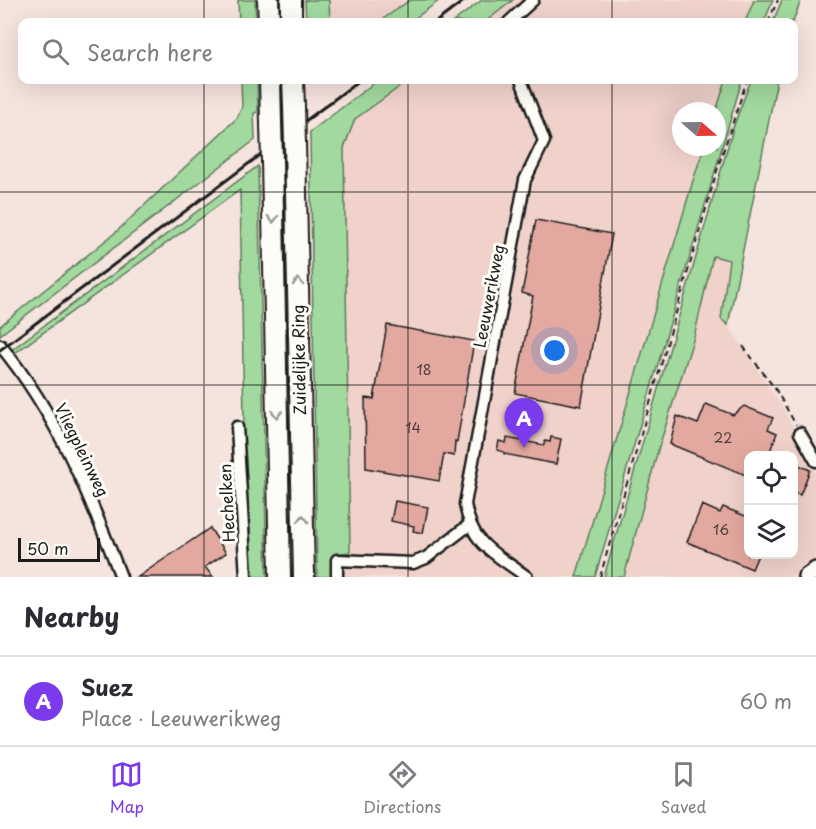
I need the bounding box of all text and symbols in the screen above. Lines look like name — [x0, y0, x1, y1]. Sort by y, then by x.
search box — [18, 18, 798, 84]
icon: search — [39, 35, 72, 68]
text: Search here — [87, 35, 213, 68]
north arrow — [672, 102, 726, 156]
one-way arrow — [267, 214, 279, 223]
street label: Leeuwerikweg — [466, 242, 510, 350]
one-way arrow — [291, 277, 304, 286]
street label: Zuidelijke Ring — [285, 305, 311, 415]
your location — [540, 336, 569, 365]
house number: 18 — [416, 359, 432, 380]
pin: A — [504, 398, 544, 448]
street label: Vliegpleinweg — [50, 399, 116, 501]
one-way arrow — [271, 409, 283, 418]
house number: 14 — [405, 417, 421, 438]
house number: 22 — [714, 427, 732, 448]
map controls — [744, 451, 798, 559]
button: locate — [744, 451, 798, 505]
street label: Hechelken — [212, 463, 240, 543]
button: layers — [744, 505, 798, 559]
one-way arrow — [296, 514, 309, 523]
house number: 16 — [713, 519, 729, 540]
scale bar — [18, 535, 100, 562]
text: 50 m — [27, 536, 68, 560]
text: Nearby — [24, 597, 119, 636]
text: Suez — [81, 670, 133, 703]
text: A — [36, 686, 51, 716]
text: 60 m — [740, 686, 792, 716]
text: Place · Leeuwerikweg — [81, 703, 281, 733]
tab: Map — [110, 758, 144, 818]
tab: Directions — [363, 758, 441, 818]
tab: Saved — [661, 758, 706, 818]

